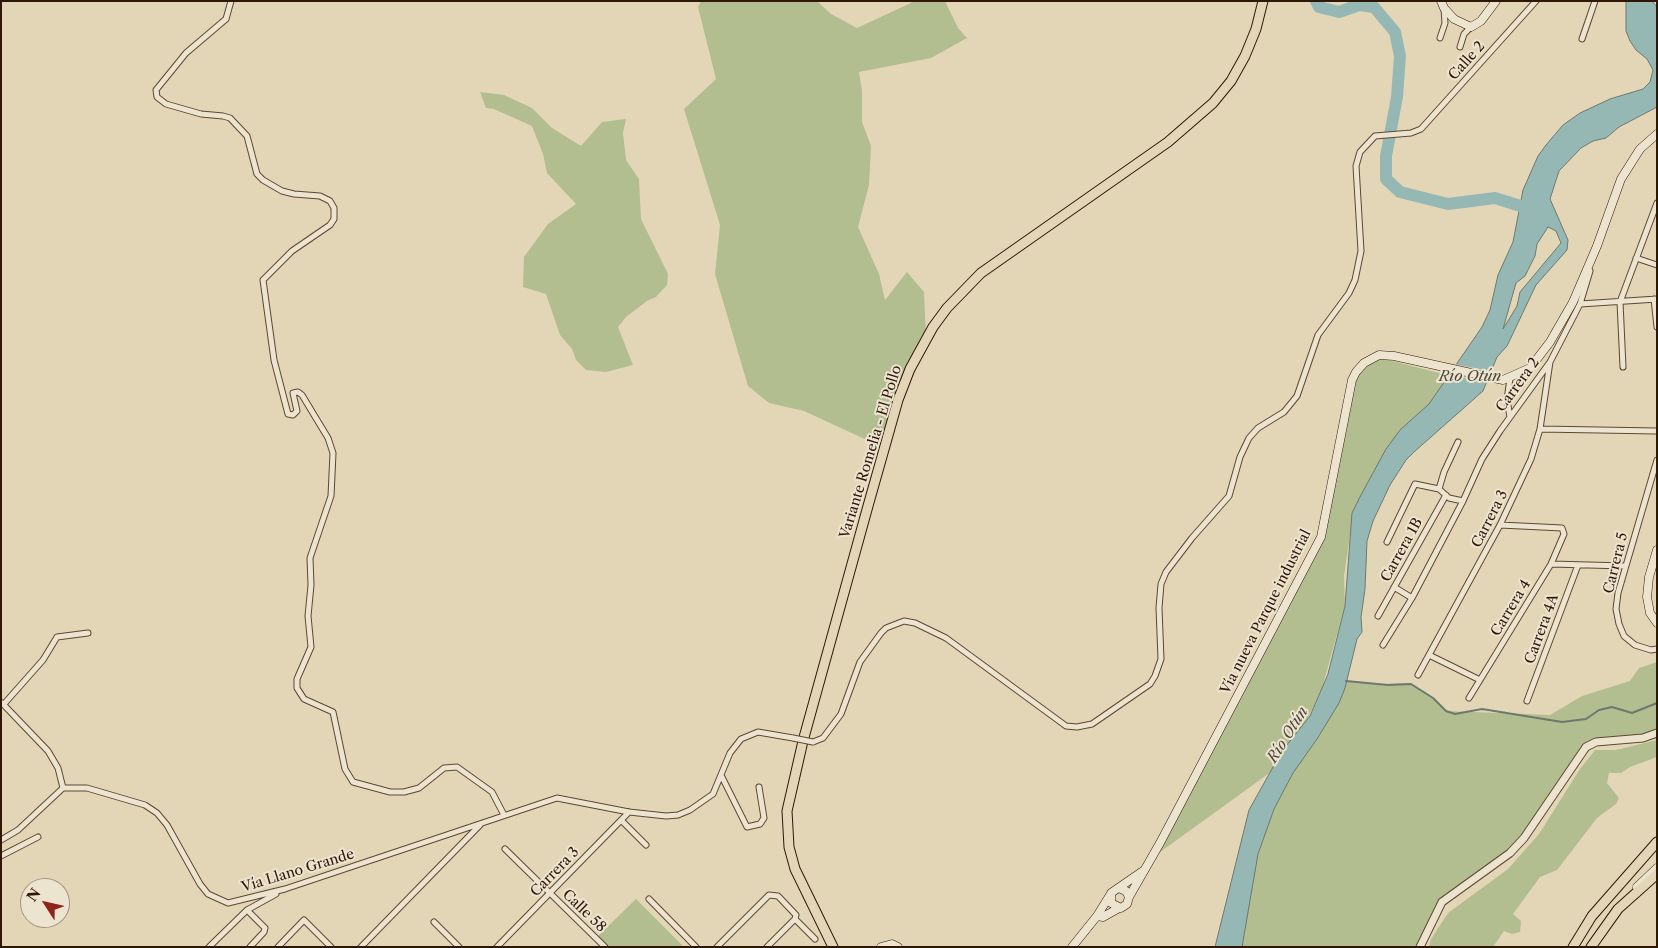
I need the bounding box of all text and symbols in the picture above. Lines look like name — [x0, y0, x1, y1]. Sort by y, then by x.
street label: Calle 2 — [1445, 38, 1489, 84]
street label: Carrera 2 — [1493, 355, 1543, 415]
street label: Variante Romelia - El Pollo — [837, 363, 905, 541]
water label: Río Otún — [1439, 368, 1501, 386]
street label: Carrera 3 — [1468, 487, 1512, 551]
street label: Carrera 1B — [1378, 515, 1426, 585]
street label: Vía nueva Parque industrial — [1217, 527, 1315, 697]
street label: Carrera 5 — [1600, 531, 1632, 595]
street label: Carrera 4 — [1488, 577, 1534, 639]
street label: Carrera 4A — [1522, 592, 1562, 666]
water label: Río Otún — [1264, 704, 1312, 766]
street label: Carrera 3 — [527, 844, 583, 900]
street label: Vía Llano Grande — [240, 846, 356, 896]
north arrow — [20, 878, 70, 928]
text: N — [23, 885, 44, 905]
street label: Calle 58 — [559, 886, 609, 936]

